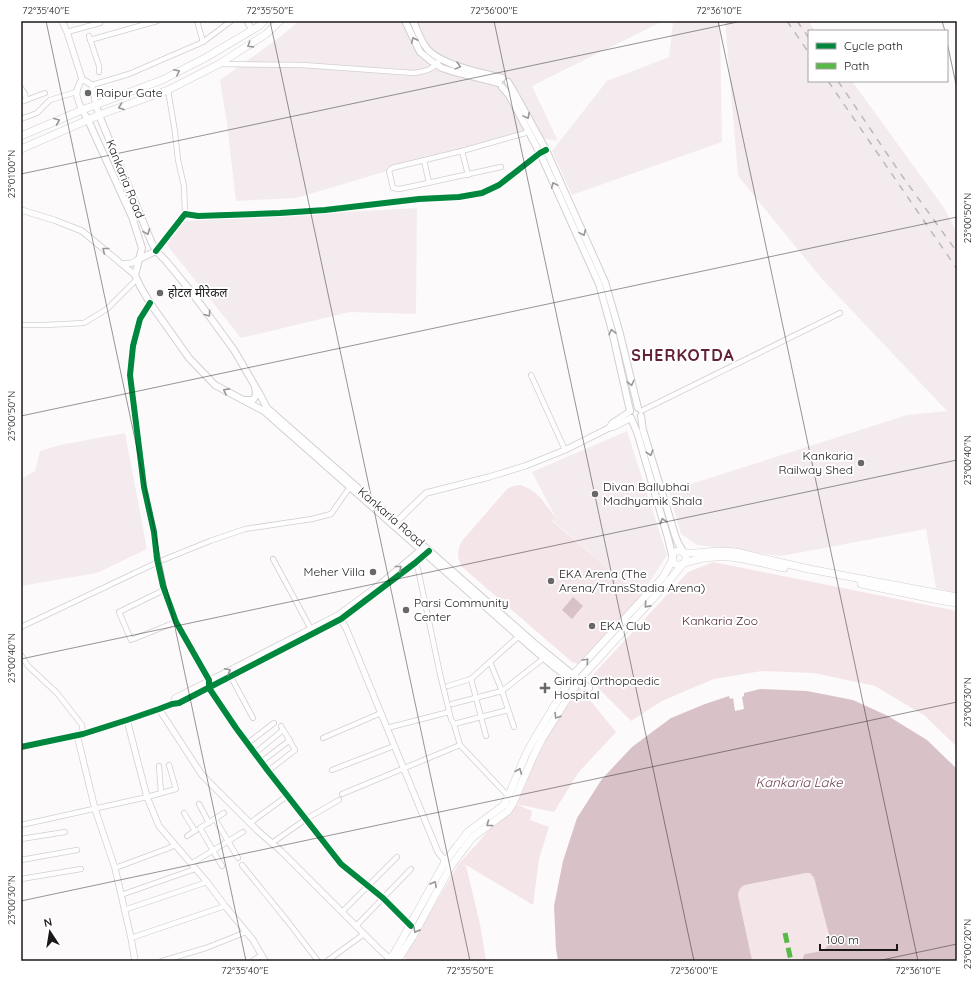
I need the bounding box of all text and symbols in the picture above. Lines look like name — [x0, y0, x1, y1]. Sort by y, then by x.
text: 72°35'40"E — [22, 4, 70, 17]
text: 72°35'50"E — [246, 4, 294, 17]
text: 72°36'00"E — [470, 4, 518, 17]
text: 72°36'10"E — [696, 4, 742, 17]
legend — [808, 30, 948, 82]
one-way arrow — [411, 37, 419, 44]
text: Cycle path — [844, 38, 903, 53]
one-way arrow — [247, 40, 254, 47]
text: Path — [844, 58, 869, 73]
one-way arrow — [454, 61, 461, 70]
one-way arrow — [173, 69, 181, 77]
place label: Raipur Gate — [96, 85, 163, 100]
marker: Raipur Gate — [83, 88, 93, 98]
one-way arrow — [117, 103, 124, 111]
one-way arrow — [523, 112, 530, 119]
one-way arrow — [53, 118, 60, 126]
street label: Kankaria Road — [103, 137, 148, 220]
text: 23°01'00"N — [5, 150, 18, 198]
one-way arrow — [551, 182, 559, 189]
text: 23°00'50"N — [961, 193, 974, 243]
one-way arrow — [142, 228, 150, 236]
one-way arrow — [578, 229, 586, 237]
one-way arrow — [103, 248, 110, 255]
place label: होटल मीरेकल — [168, 285, 228, 300]
marker: होटल मीरेकल — [155, 288, 165, 298]
one-way arrow — [203, 309, 210, 316]
one-way arrow — [609, 328, 617, 335]
district label: SHERKOTDA — [631, 345, 735, 365]
one-way arrow — [626, 379, 635, 386]
one-way arrow — [223, 388, 230, 396]
text: 23°00'50"N — [5, 391, 18, 441]
text: 23°00'40"N — [961, 435, 974, 485]
place label: Kankaria Railway Shed — [778, 448, 853, 477]
one-way arrow — [645, 450, 654, 457]
marker: Kankaria Railway Shed — [856, 458, 866, 468]
place label: Divan Ballubhai Madhyamik Shala — [603, 479, 702, 508]
street label: Kankaria Road — [355, 484, 428, 550]
marker: Divan Ballubhai Madhyamik Shala — [590, 489, 600, 499]
one-way arrow — [659, 518, 668, 525]
place label: Meher Villa — [303, 564, 365, 579]
one-way arrow — [394, 565, 401, 572]
place label: EKA Arena (The Arena/TransStadia Arena) — [559, 566, 705, 595]
marker: Meher Villa — [368, 567, 378, 577]
marker: EKA Arena (The Arena/TransStadia Arena) — [546, 576, 556, 586]
place label: Parsi Community Center — [414, 595, 509, 624]
one-way arrow — [644, 600, 652, 608]
marker: Parsi Community Center — [401, 605, 411, 615]
park label: Kankaria Zoo — [682, 613, 758, 628]
place label: EKA Club — [600, 618, 651, 633]
marker: EKA Club — [587, 621, 597, 631]
text: 23°00'40"N — [5, 633, 18, 683]
one-way arrow — [582, 658, 589, 666]
one-way arrow — [224, 668, 232, 675]
place label: Giriraj Orthopaedic Hospital — [554, 673, 660, 702]
text: 23°00'30"N — [961, 677, 974, 727]
marker: Giriraj Orthopaedic Hospital — [539, 682, 551, 694]
one-way arrow — [554, 712, 561, 719]
one-way arrow — [514, 768, 522, 776]
water label: Kankaria Lake — [756, 774, 843, 790]
one-way arrow — [487, 820, 494, 827]
text: 23°00'30"N — [5, 875, 18, 925]
one-way arrow — [429, 880, 436, 888]
north arrow — [30, 912, 70, 952]
text: N — [43, 915, 53, 930]
text: 23°00'20"N — [961, 919, 974, 969]
one-way arrow — [414, 926, 421, 933]
scale bar — [820, 926, 897, 952]
text: 100 m — [826, 932, 859, 947]
text: 72°35'40"E — [221, 964, 269, 977]
text: 72°35'50"E — [446, 964, 494, 977]
text: 72°36'00"E — [670, 964, 718, 977]
text: 72°36'10"E — [895, 964, 941, 977]

